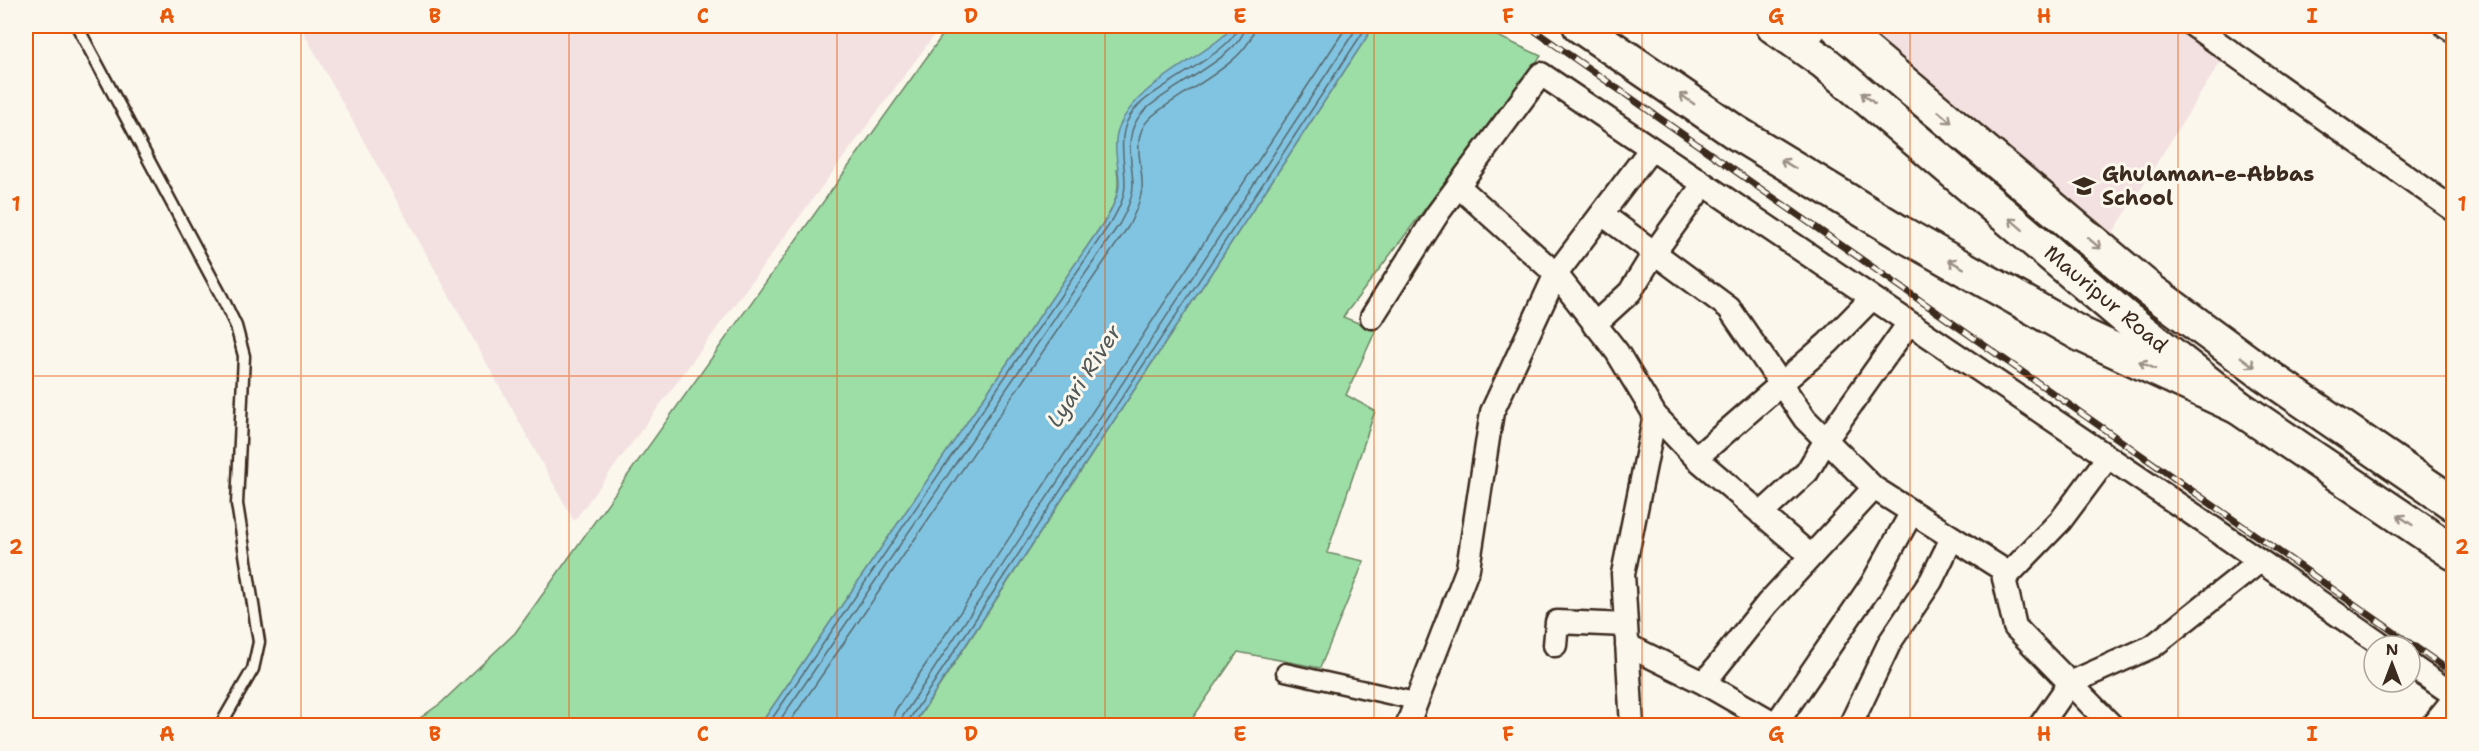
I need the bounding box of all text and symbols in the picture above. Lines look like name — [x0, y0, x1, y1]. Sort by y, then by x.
text: A — [159, 3, 175, 29]
text: B — [429, 3, 441, 29]
text: C — [697, 3, 709, 29]
text: D — [964, 3, 978, 29]
text: E — [1233, 3, 1247, 29]
text: F — [1502, 3, 1514, 29]
text: G — [1768, 3, 1784, 29]
text: H — [2037, 3, 2051, 29]
text: I — [2306, 3, 2318, 29]
one-way arrow — [1860, 92, 1876, 105]
one-way arrow — [1679, 93, 1696, 105]
one-way arrow — [1937, 110, 1952, 124]
one-way arrow — [1780, 158, 1797, 170]
place label: Ghulaman-e-Abbas School — [2102, 160, 2314, 212]
school or university icon: Ghulaman-e-Abbas School — [2071, 173, 2097, 199]
text: 1 — [11, 191, 21, 217]
text: 1 — [2457, 191, 2467, 217]
one-way arrow — [2008, 218, 2024, 231]
one-way arrow — [2086, 236, 2101, 250]
street label: Mauripur Road — [2038, 239, 2174, 359]
one-way arrow — [1948, 257, 1965, 269]
water label: Lyari River — [1040, 319, 1128, 433]
one-way arrow — [2240, 356, 2256, 368]
one-way arrow — [2138, 358, 2156, 370]
one-way arrow — [2397, 514, 2414, 526]
text: 2 — [9, 534, 23, 560]
text: 2 — [2455, 534, 2469, 560]
north arrow — [2362, 634, 2422, 694]
text: N — [2386, 639, 2398, 660]
text: A — [159, 721, 175, 747]
text: B — [429, 721, 441, 747]
text: C — [697, 721, 709, 747]
text: D — [964, 721, 978, 747]
text: E — [1233, 721, 1247, 747]
text: F — [1502, 721, 1514, 747]
text: G — [1768, 721, 1784, 747]
text: H — [2037, 721, 2051, 747]
text: I — [2306, 721, 2318, 747]

